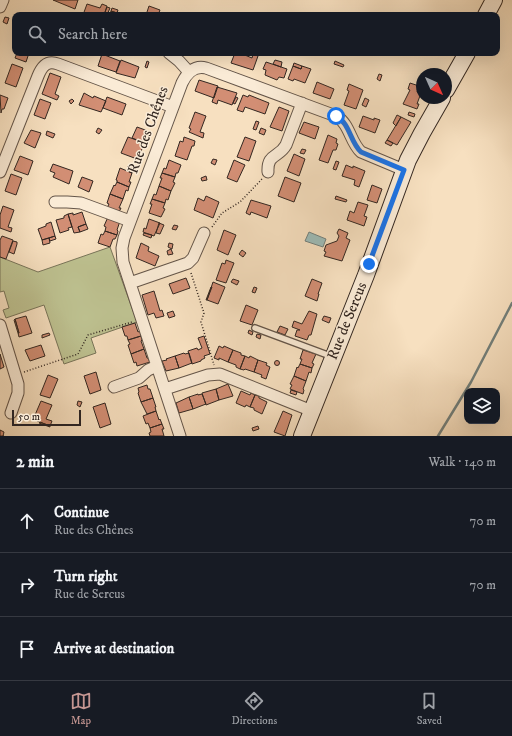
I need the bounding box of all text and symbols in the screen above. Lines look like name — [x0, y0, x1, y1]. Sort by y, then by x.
search box — [12, 12, 500, 56]
icon: search — [26, 23, 48, 45]
text: Search here — [58, 25, 127, 44]
north arrow — [416, 68, 452, 104]
street label: Rue des Chênes — [123, 84, 173, 176]
route start — [327, 107, 345, 125]
route end — [360, 255, 378, 273]
street label: Rue de Sercus — [323, 279, 371, 363]
map controls — [464, 388, 500, 424]
button: layers — [464, 388, 500, 424]
scale bar — [12, 408, 81, 427]
text: 50 m — [18, 410, 40, 424]
text: 2 min — [16, 451, 54, 473]
text: Walk · 140 m — [428, 454, 496, 470]
text: Continue — [54, 503, 109, 522]
icon: ahead — [16, 510, 38, 532]
text: 70 m — [470, 513, 496, 529]
text: Rue des Chênes — [54, 522, 133, 538]
text: Turn right — [54, 567, 117, 586]
icon: right — [16, 574, 38, 596]
text: 70 m — [470, 577, 496, 593]
text: Rue de Sercus — [54, 586, 125, 602]
icon: arrive — [16, 638, 38, 660]
text: Arrive at destination — [54, 639, 174, 658]
tab: Map — [70, 690, 92, 728]
tab: Directions — [232, 690, 277, 728]
tab: Saved — [417, 690, 442, 728]

